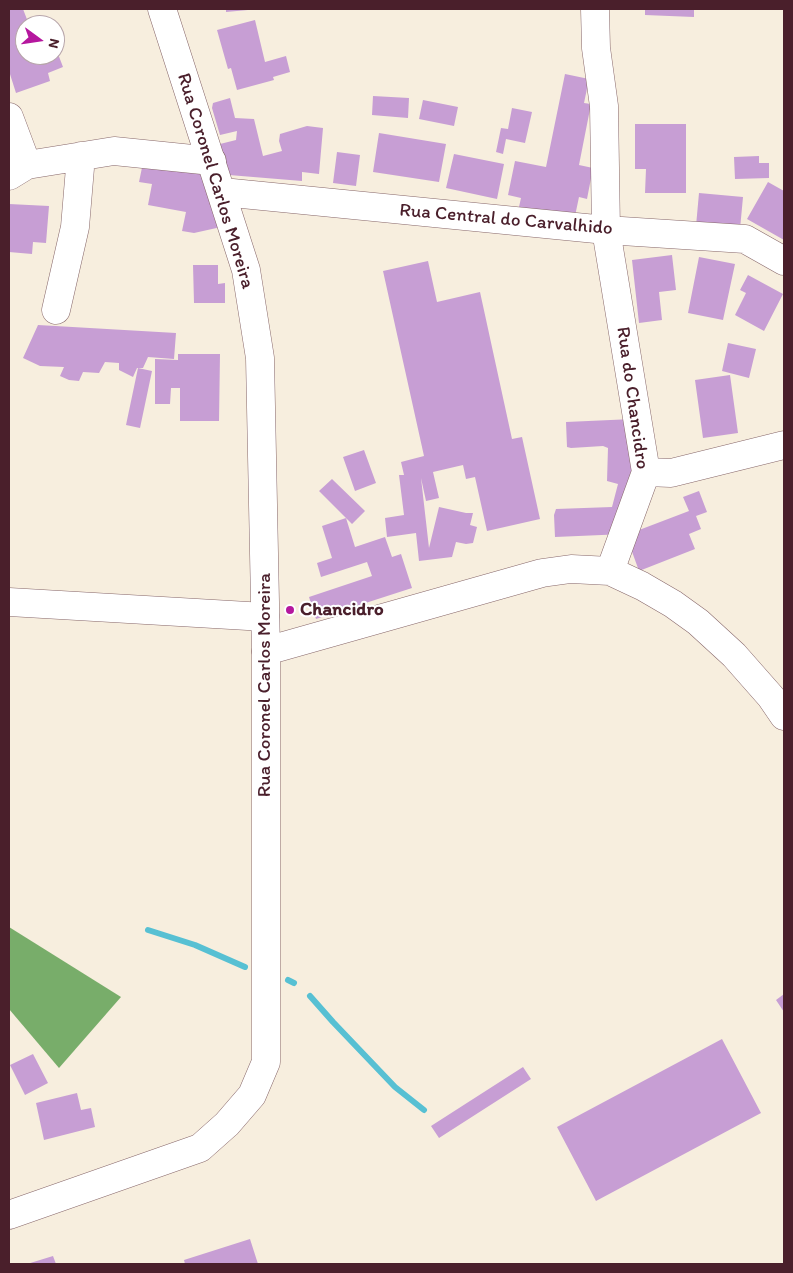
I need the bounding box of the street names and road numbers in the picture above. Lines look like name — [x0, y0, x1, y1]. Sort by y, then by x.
street label: Rua Coronel Carlos Moreira — [171, 70, 259, 292]
street label: Rua Central do Carvalhido — [398, 199, 614, 241]
street label: Rua do Chancidro — [611, 325, 653, 471]
street label: Rua Coronel Carlos Moreira — [254, 573, 276, 797]

